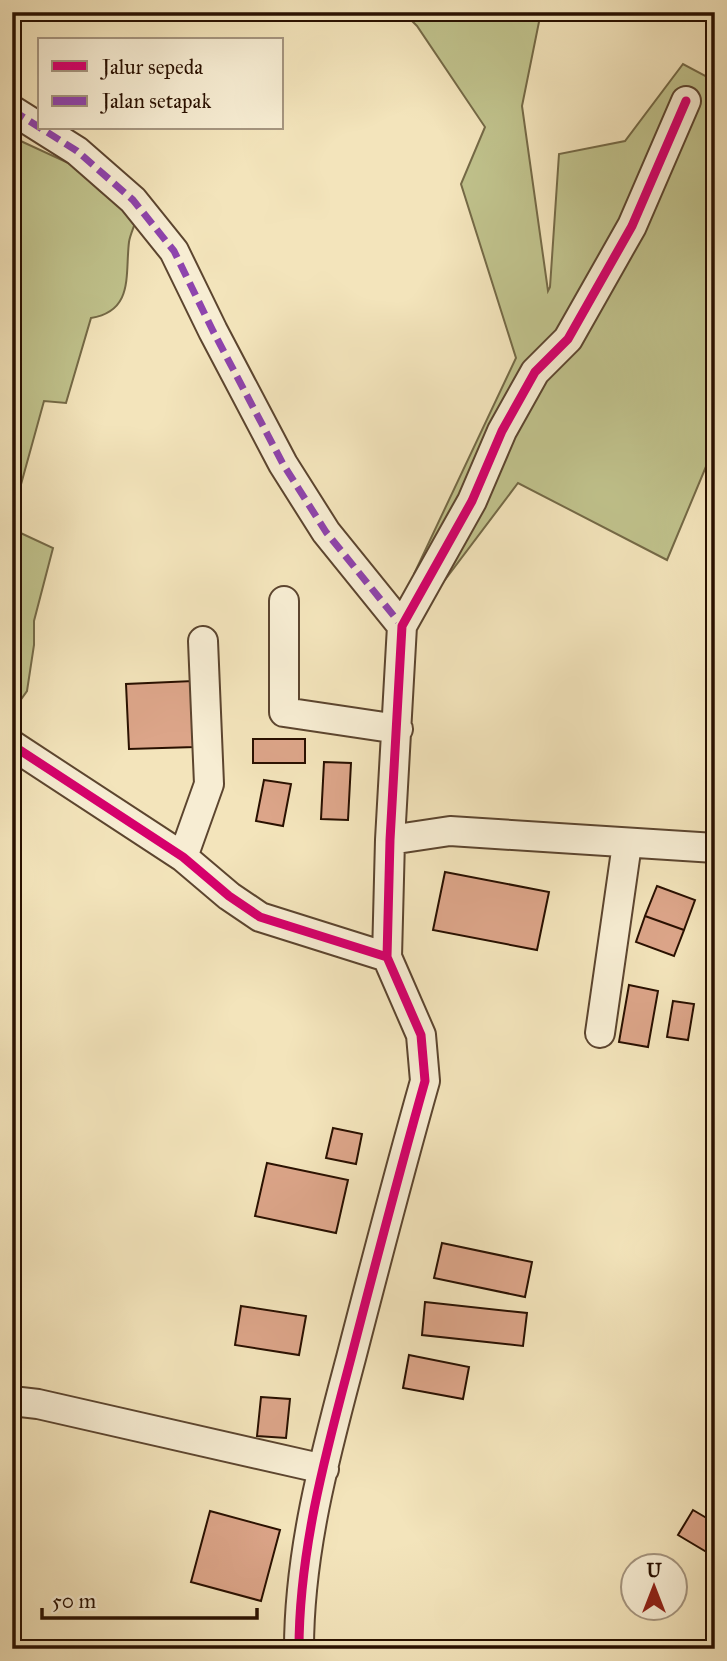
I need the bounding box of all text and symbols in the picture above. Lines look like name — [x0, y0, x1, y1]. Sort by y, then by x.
legend — [38, 38, 284, 130]
text: Jalur sepeda — [100, 54, 203, 80]
text: Jalan setapak — [100, 88, 211, 114]
north arrow — [618, 1552, 688, 1622]
text: U — [646, 1559, 662, 1582]
scale bar — [42, 1577, 257, 1621]
text: 50 m — [52, 1588, 97, 1614]

